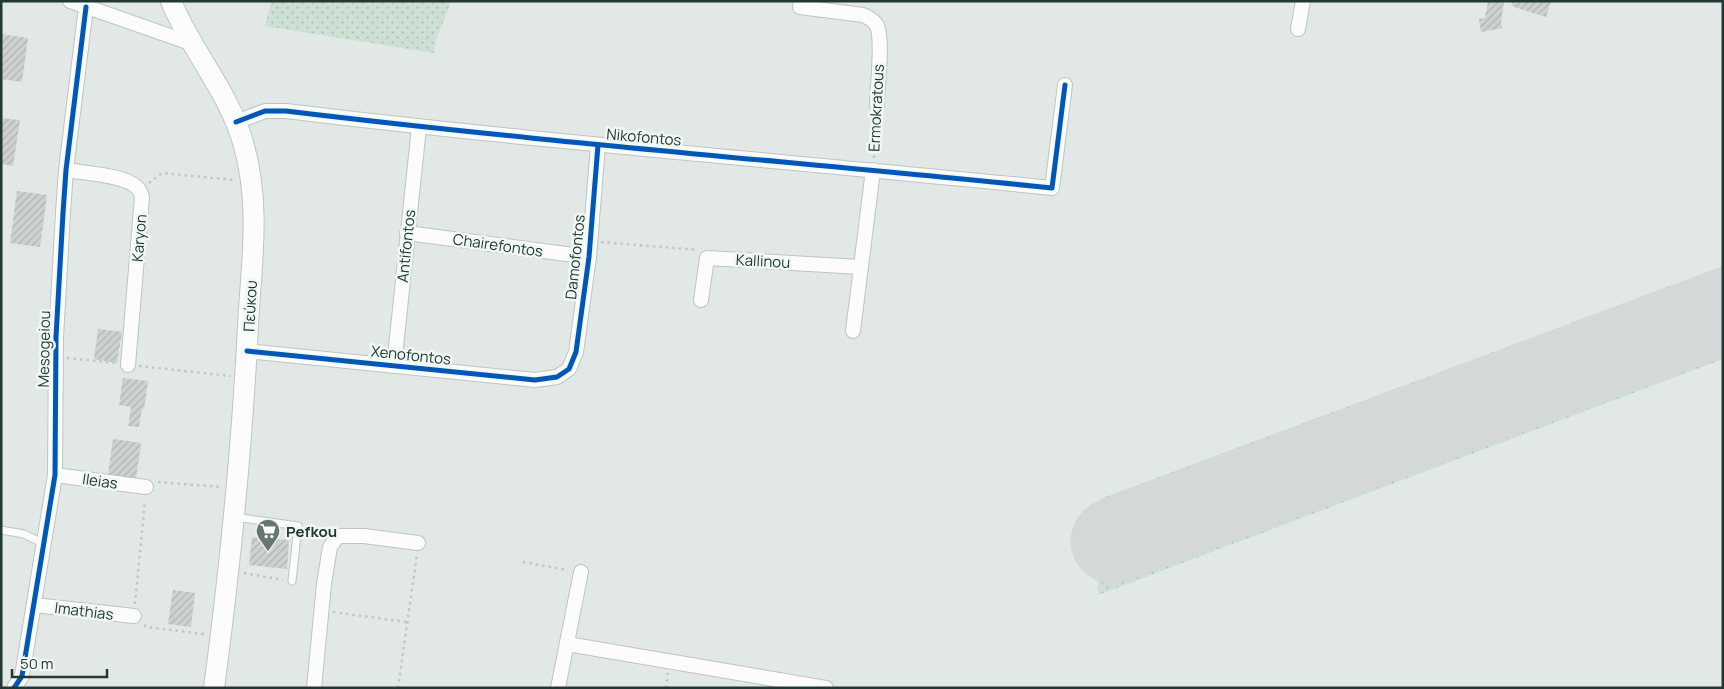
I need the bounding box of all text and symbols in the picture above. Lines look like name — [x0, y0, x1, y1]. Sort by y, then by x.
street label: Ermokratous — [863, 64, 889, 152]
street label: Nikofontos — [606, 123, 682, 151]
street label: Antifontos — [392, 208, 420, 283]
street label: Karyon — [126, 213, 152, 263]
street label: Damofontos — [560, 213, 590, 300]
street label: Chairefontos — [452, 228, 544, 262]
street label: Kallinou — [735, 249, 791, 273]
street label: Πεύκου — [238, 280, 262, 332]
street label: Mesogeiou — [33, 310, 55, 388]
street label: Xenofontos — [370, 340, 452, 370]
street label: Ileias — [81, 468, 119, 494]
supermarket icon: Pefkou — [255, 518, 281, 552]
place label: Pefkou — [286, 521, 337, 542]
street label: Imathias — [53, 597, 115, 625]
scale bar — [12, 646, 108, 678]
text: 50 m — [20, 653, 54, 674]

